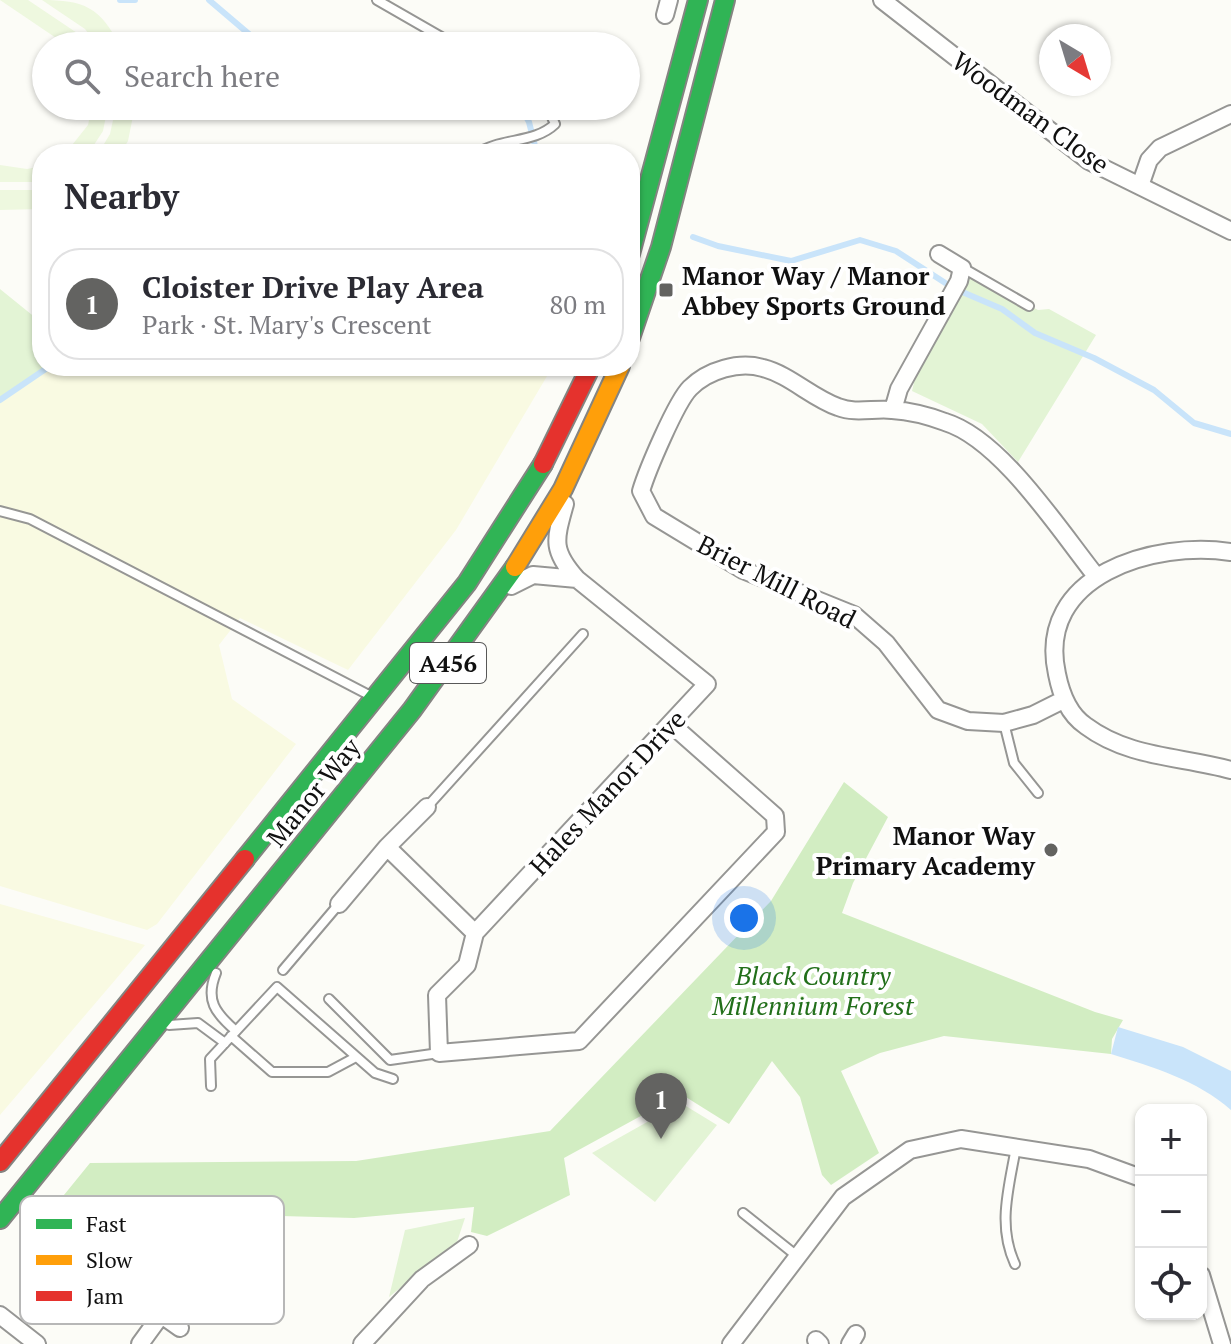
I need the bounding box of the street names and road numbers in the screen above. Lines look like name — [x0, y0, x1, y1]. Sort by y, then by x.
street label: Woodman Close — [946, 43, 1116, 181]
street label: Brier Mill Road — [692, 526, 862, 636]
road number: A456 — [410, 643, 486, 683]
street label: Hales Manor Drive — [521, 702, 693, 882]
street label: Manor Way — [259, 730, 368, 853]

